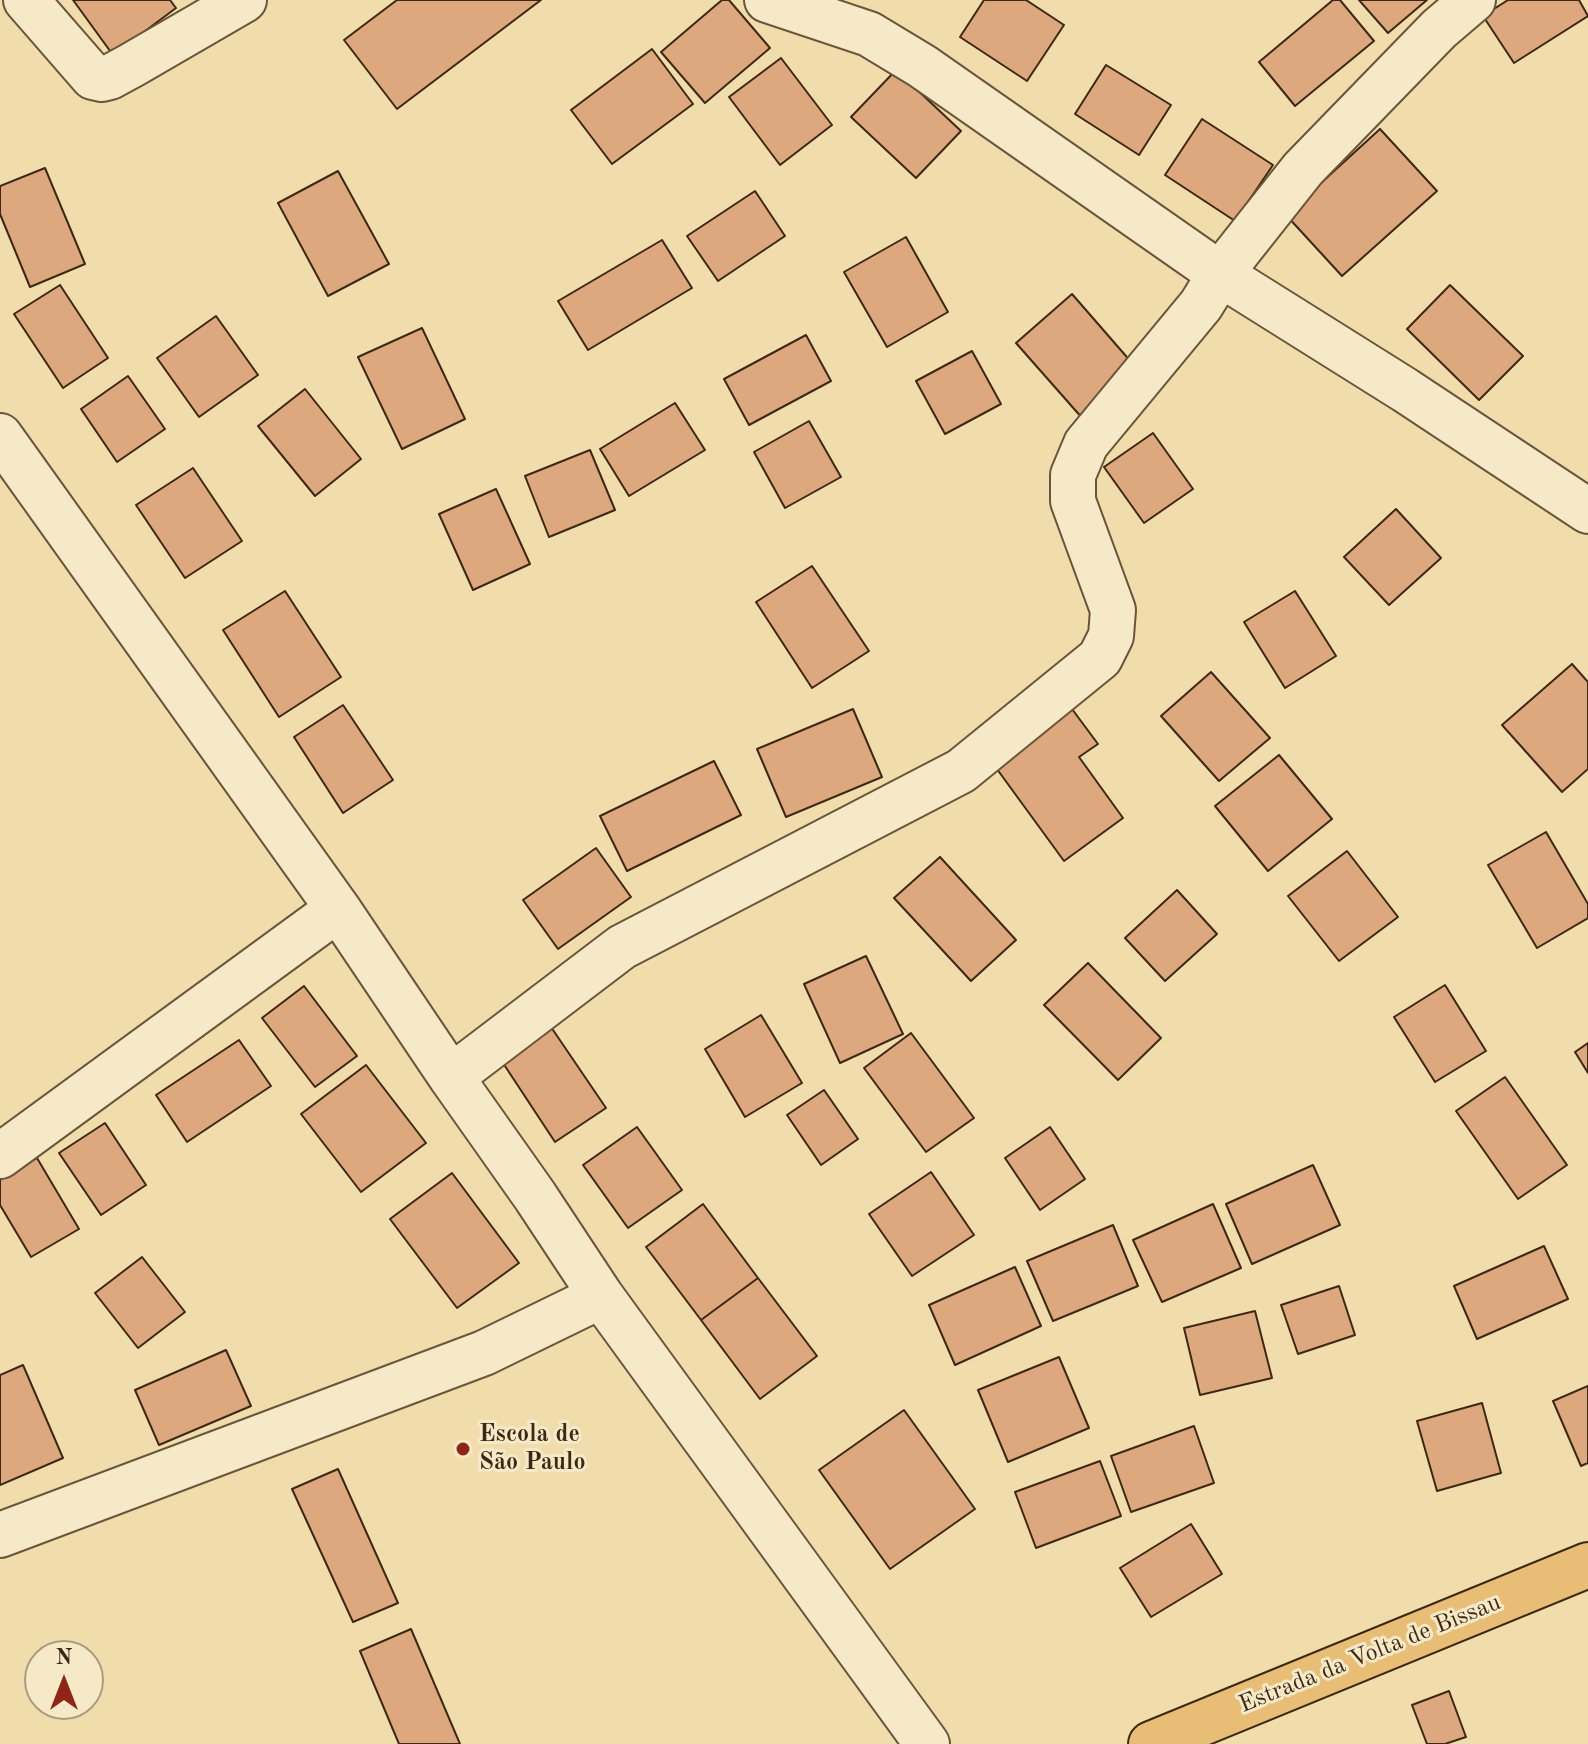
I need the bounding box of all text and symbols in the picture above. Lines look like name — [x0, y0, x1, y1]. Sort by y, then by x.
place label: Escola de São Paulo — [479, 1421, 586, 1477]
marker: Escola de São Paulo — [454, 1440, 472, 1458]
street label: Estrada da Volta de Bissau — [1235, 1588, 1505, 1720]
north arrow — [24, 1640, 104, 1720]
text: N — [56, 1647, 72, 1669]

